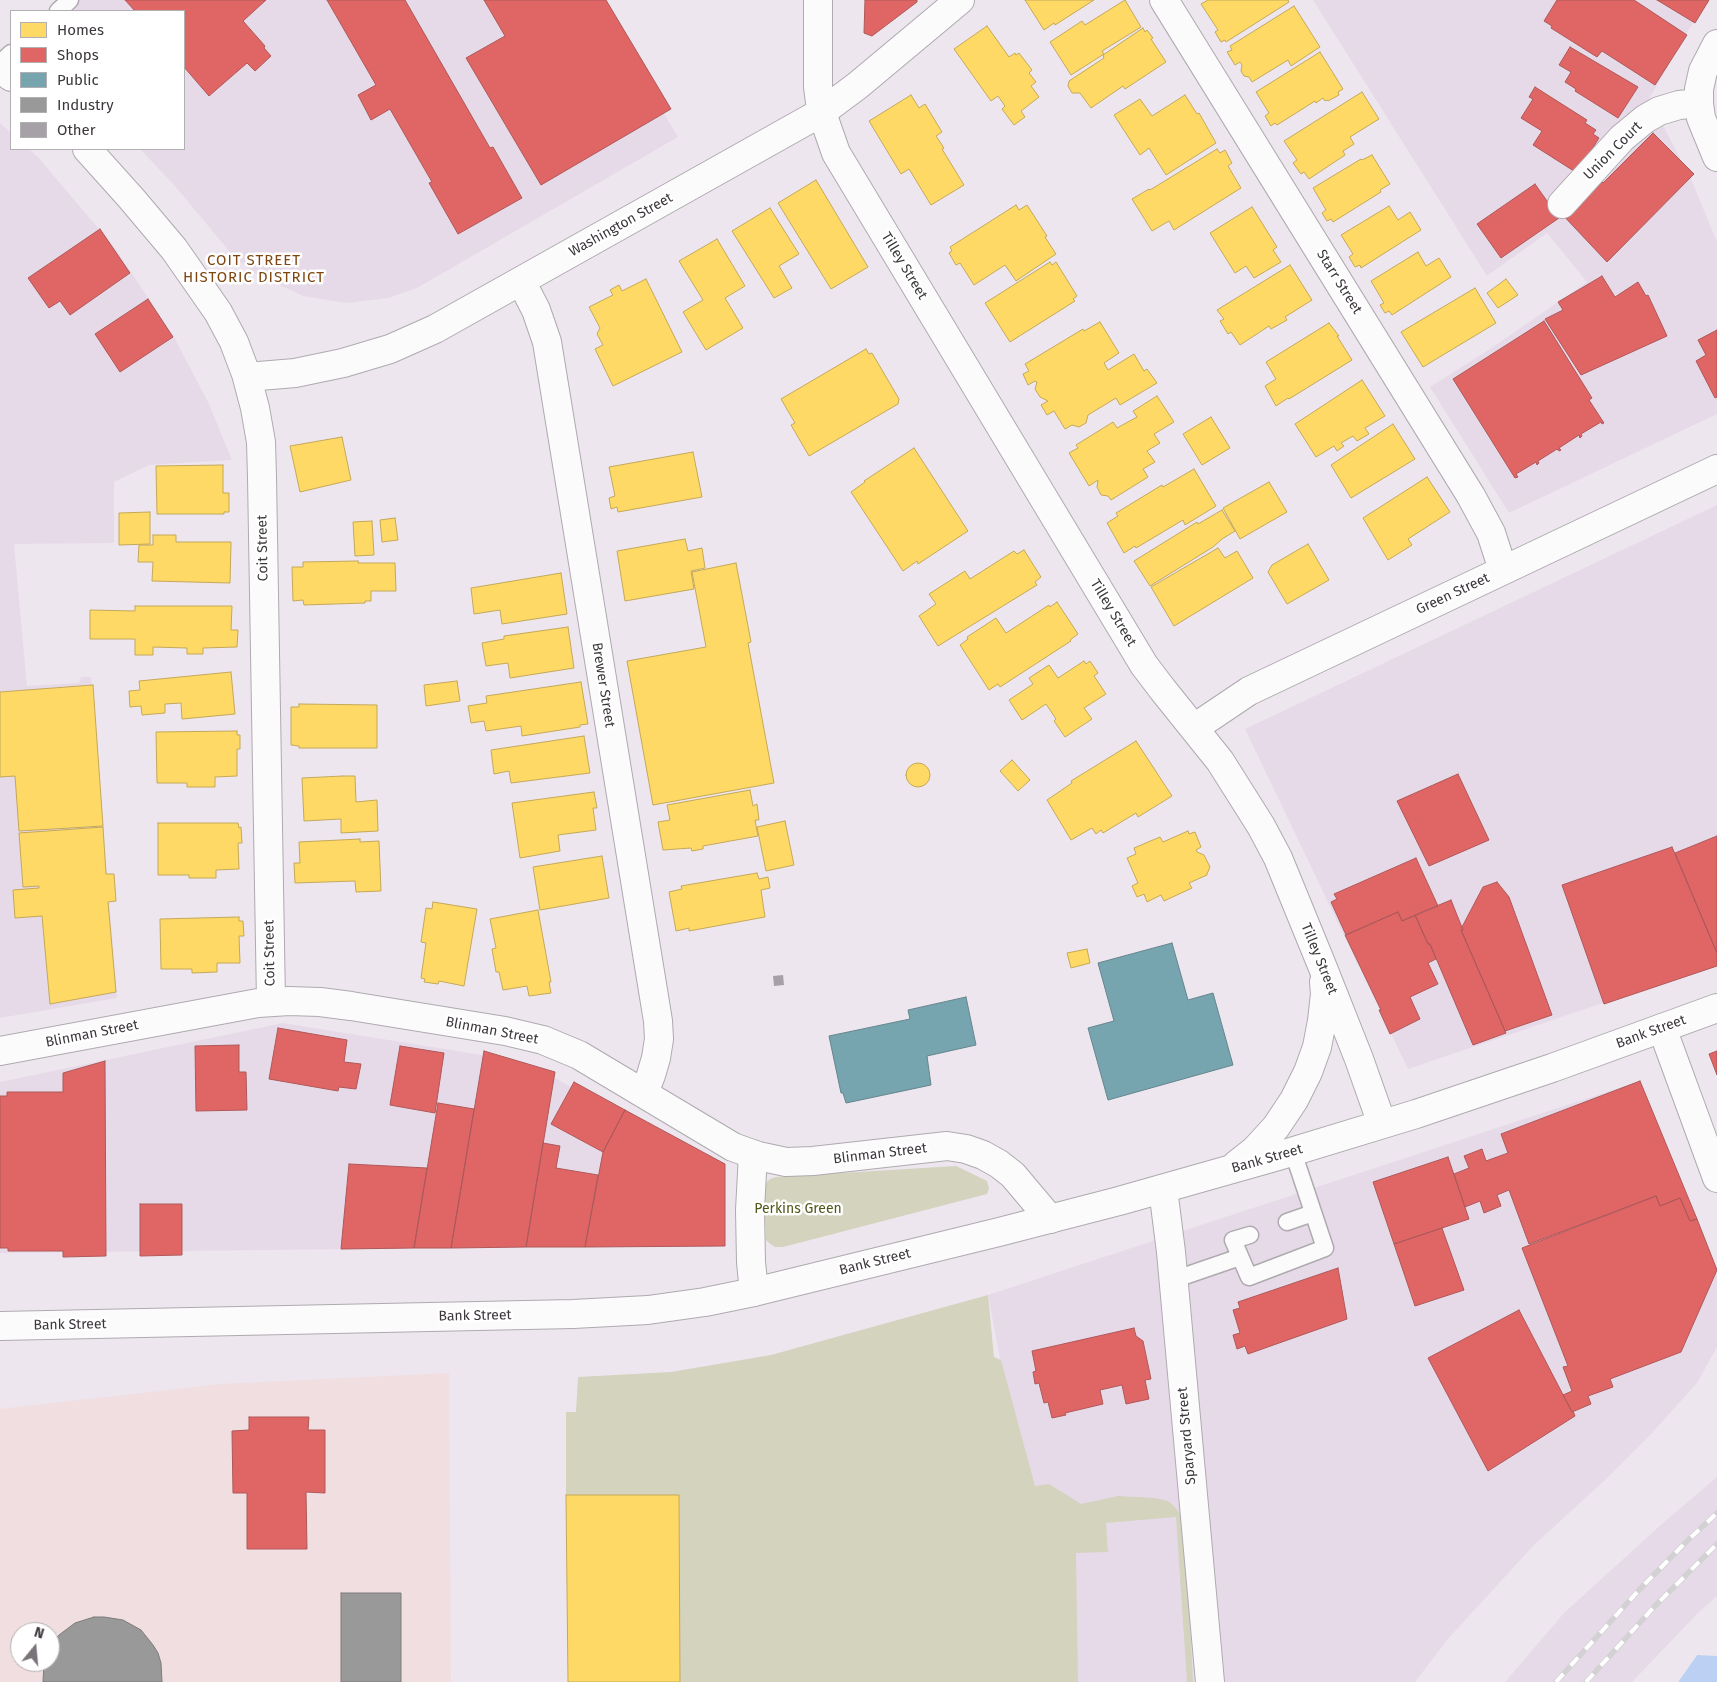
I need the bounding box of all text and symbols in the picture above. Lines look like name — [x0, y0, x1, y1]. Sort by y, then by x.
legend — [10, 10, 185, 150]
text: Homes — [57, 21, 104, 39]
text: Shops — [57, 46, 99, 64]
text: Public — [57, 71, 99, 89]
text: Industry — [57, 96, 114, 114]
street label: Union Court — [1580, 118, 1646, 184]
text: Other — [57, 121, 96, 139]
street label: Washington Street — [566, 190, 676, 260]
street label: Tilley Street — [877, 229, 931, 303]
street label: Starr Street — [1313, 247, 1365, 317]
district label: COIT STREET HISTORIC DISTRICT — [181, 252, 327, 287]
street label: Coit Street — [254, 515, 272, 581]
street label: Green Street — [1414, 570, 1492, 618]
street label: Tilley Street — [1086, 576, 1140, 650]
street label: Brewer Street — [588, 641, 618, 729]
street label: Coit Street — [261, 920, 279, 986]
street label: Tilley Street — [1297, 921, 1341, 997]
street label: Bank Street — [1614, 1012, 1688, 1052]
street label: Blinman Street — [444, 1014, 540, 1048]
street label: Blinman Street — [44, 1017, 140, 1051]
street label: Blinman Street — [832, 1140, 928, 1168]
street label: Bank Street — [1230, 1141, 1304, 1177]
park label: Perkins Green — [754, 1201, 842, 1217]
street label: Bank Street — [837, 1245, 913, 1279]
street label: Bank Street — [438, 1307, 512, 1325]
street label: Bank Street — [33, 1316, 107, 1334]
street label: Sparyard Street — [1174, 1386, 1200, 1486]
north arrow — [10, 1622, 60, 1672]
text: N — [32, 1624, 46, 1643]

